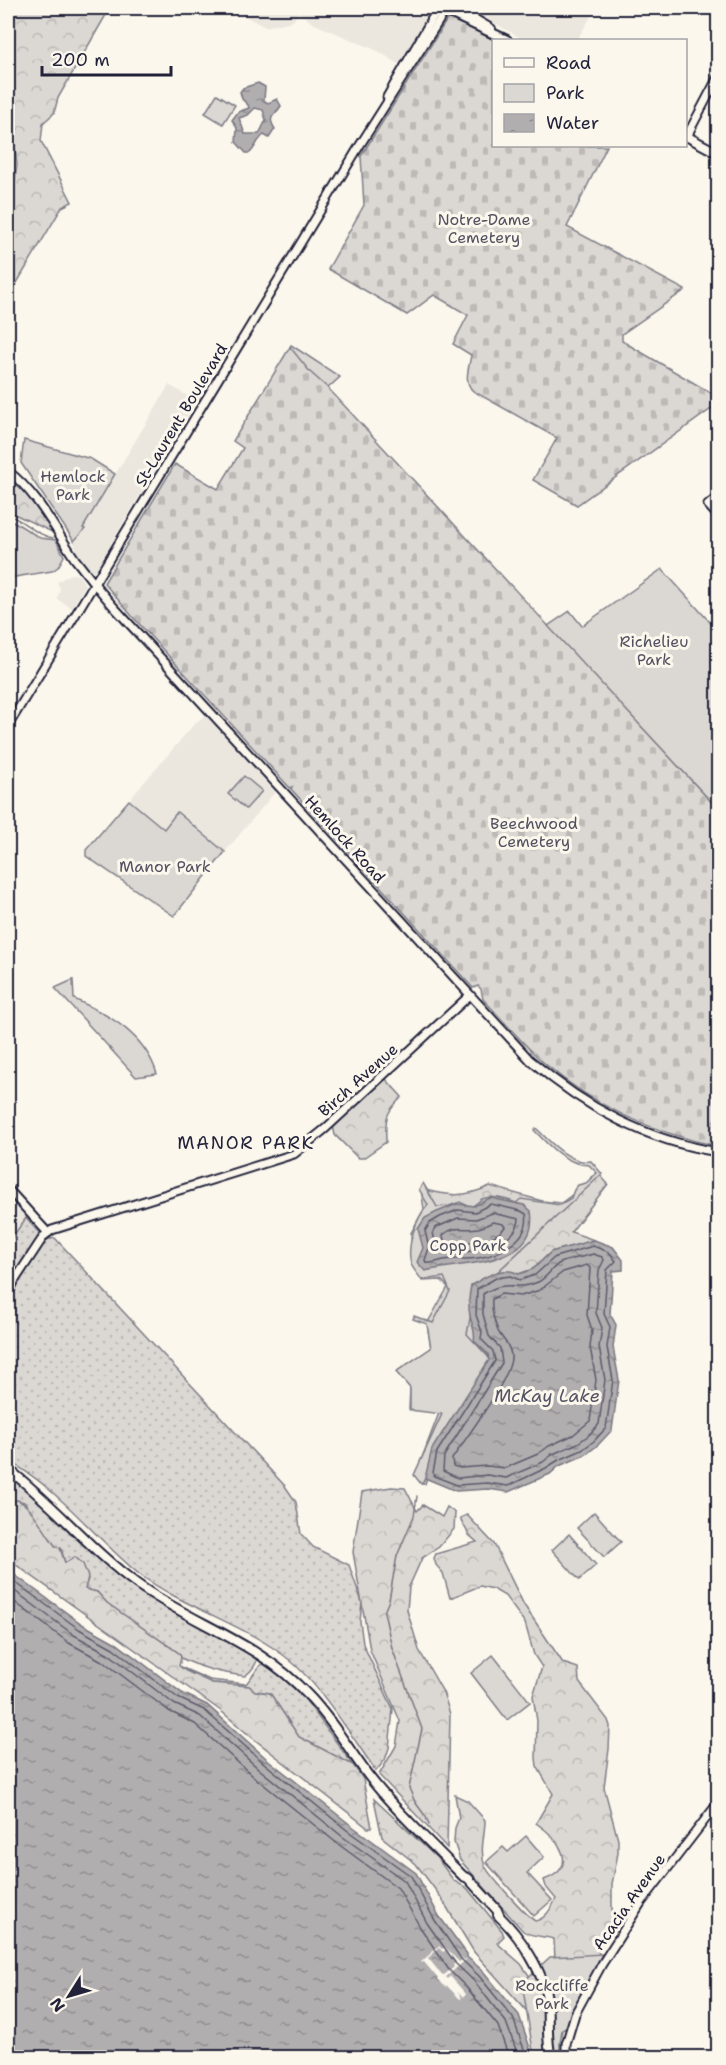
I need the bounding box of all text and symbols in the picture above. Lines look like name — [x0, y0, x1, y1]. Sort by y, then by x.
scale bar — [42, 39, 171, 77]
legend — [492, 39, 687, 147]
text: 200 m — [51, 48, 110, 72]
text: Road — [546, 51, 591, 75]
text: Park — [546, 81, 585, 105]
text: Water — [546, 111, 599, 135]
park label: Notre-Dame Cemetery — [437, 209, 531, 248]
street label: St-Laurent Boulevard — [130, 340, 232, 490]
park label: Hemlock Park — [40, 466, 106, 505]
park label: Richelieu Park — [620, 631, 688, 670]
street label: Hemlock Road — [300, 791, 390, 887]
park label: Beechwood Cemetery — [490, 813, 578, 852]
park label: Manor Park — [119, 856, 211, 877]
street label: Birch Avenue — [314, 1039, 402, 1121]
district label: MANOR PARK — [177, 1131, 315, 1155]
park label: Copp Park — [430, 1235, 506, 1256]
water label: McKay Lake — [494, 1384, 600, 1408]
street label: Acacia Avenue — [588, 1850, 670, 1954]
north arrow — [39, 1966, 99, 2026]
park label: Rockcliffe Park — [515, 1975, 589, 2014]
text: N — [45, 1993, 70, 2016]

